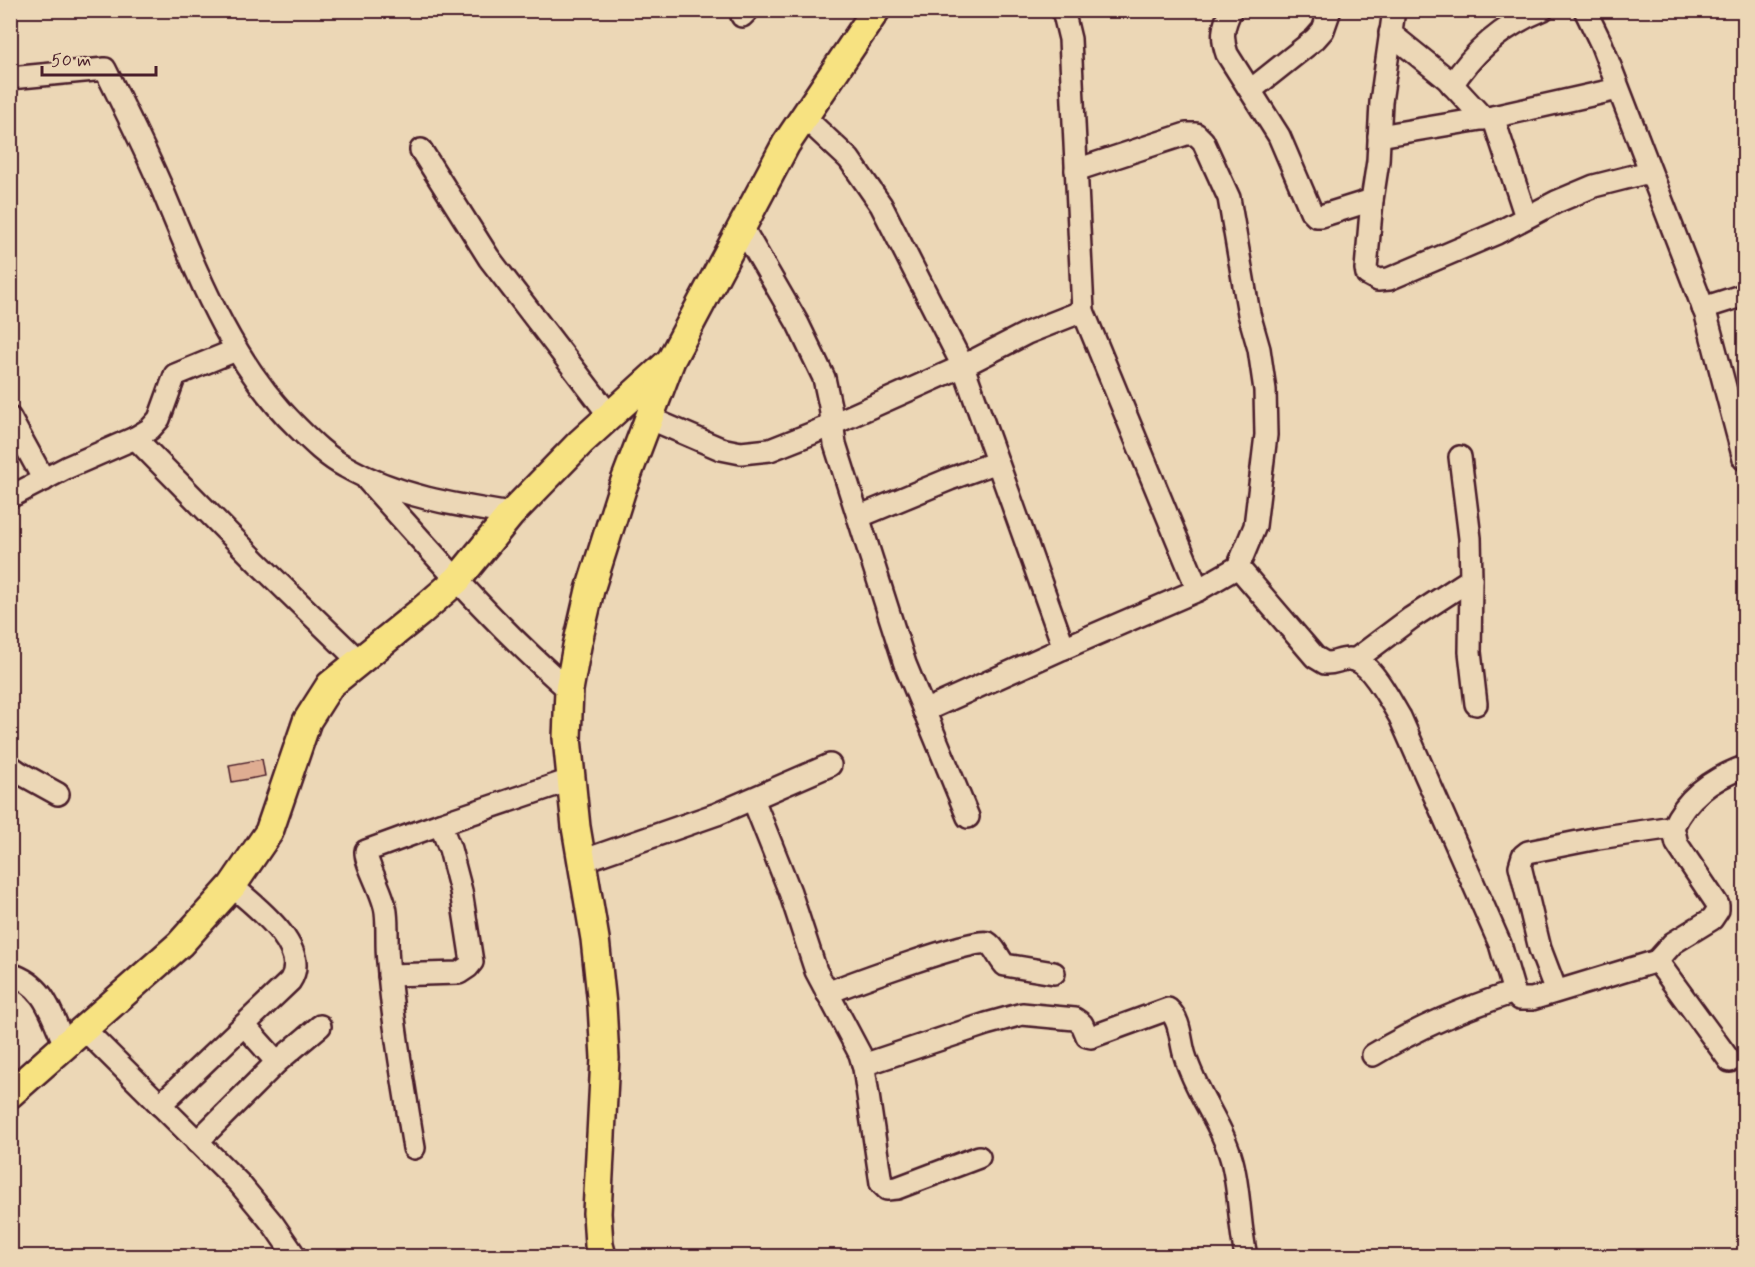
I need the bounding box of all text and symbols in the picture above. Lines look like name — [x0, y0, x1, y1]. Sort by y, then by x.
scale bar — [42, 39, 156, 77]
text: 50 m — [51, 49, 91, 73]

